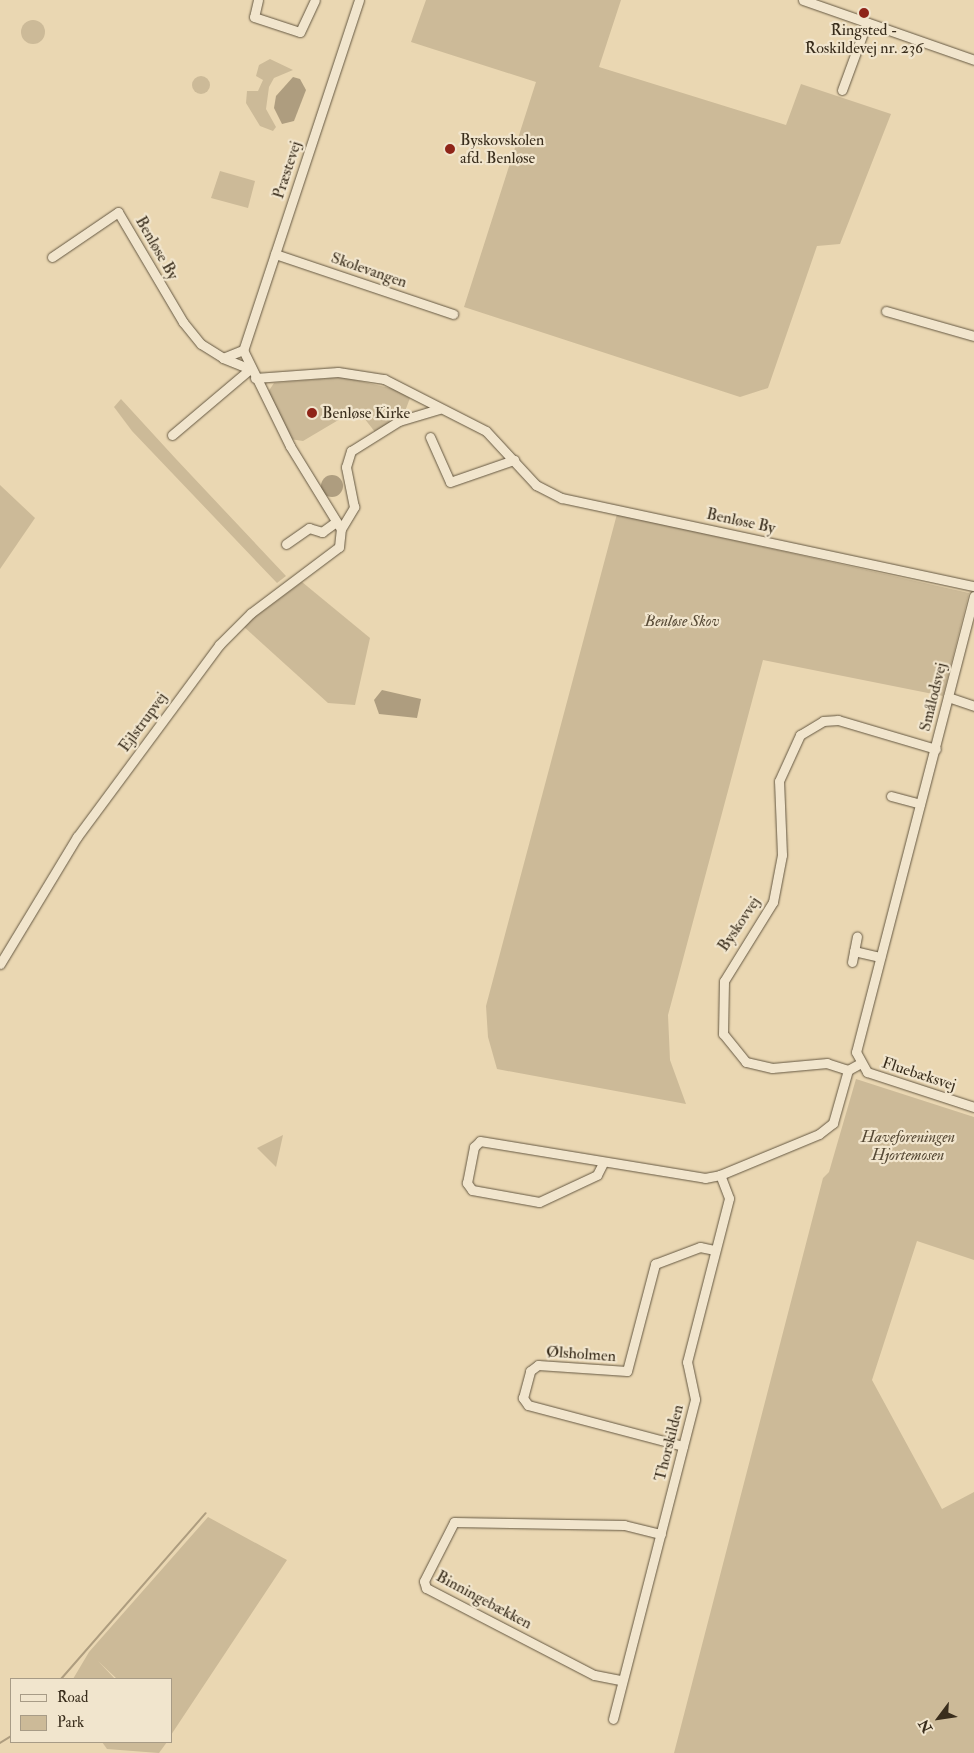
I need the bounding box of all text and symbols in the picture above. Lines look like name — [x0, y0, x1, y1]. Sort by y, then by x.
marker: Ringsted - Roskildevej nr. 236 — [858, 7, 870, 19]
place label: Ringsted - Roskildevej nr. 236 — [805, 20, 923, 58]
place label: Byskovskolen afd. Benløse — [460, 130, 544, 168]
street label: Præstevej — [269, 139, 305, 201]
marker: Byskovskolen afd. Benløse — [444, 143, 456, 155]
street label: Benløse By — [131, 213, 183, 283]
street label: Skolevangen — [328, 248, 410, 292]
place label: Benløse Kirke — [322, 403, 410, 423]
marker: Benløse Kirke — [306, 407, 318, 419]
street label: Benløse By — [705, 504, 777, 538]
park label: Benløse Skov — [645, 611, 719, 631]
street label: Smålodsvej — [915, 661, 951, 733]
street label: Ejlstrupvej — [115, 688, 171, 756]
street label: Byskovvej — [714, 893, 764, 955]
street label: Fluebæksvej — [880, 1053, 958, 1095]
park label: Haveforeningen Hjortemosen — [861, 1127, 955, 1165]
street label: Ølsholmen — [545, 1342, 617, 1366]
street label: Thorskilden — [650, 1403, 688, 1483]
street label: Binningebækken — [433, 1567, 535, 1633]
legend — [10, 1678, 172, 1743]
text: Road — [57, 1688, 88, 1707]
north arrow — [914, 1693, 964, 1743]
text: Park — [57, 1713, 84, 1732]
text: N — [915, 1716, 936, 1736]

